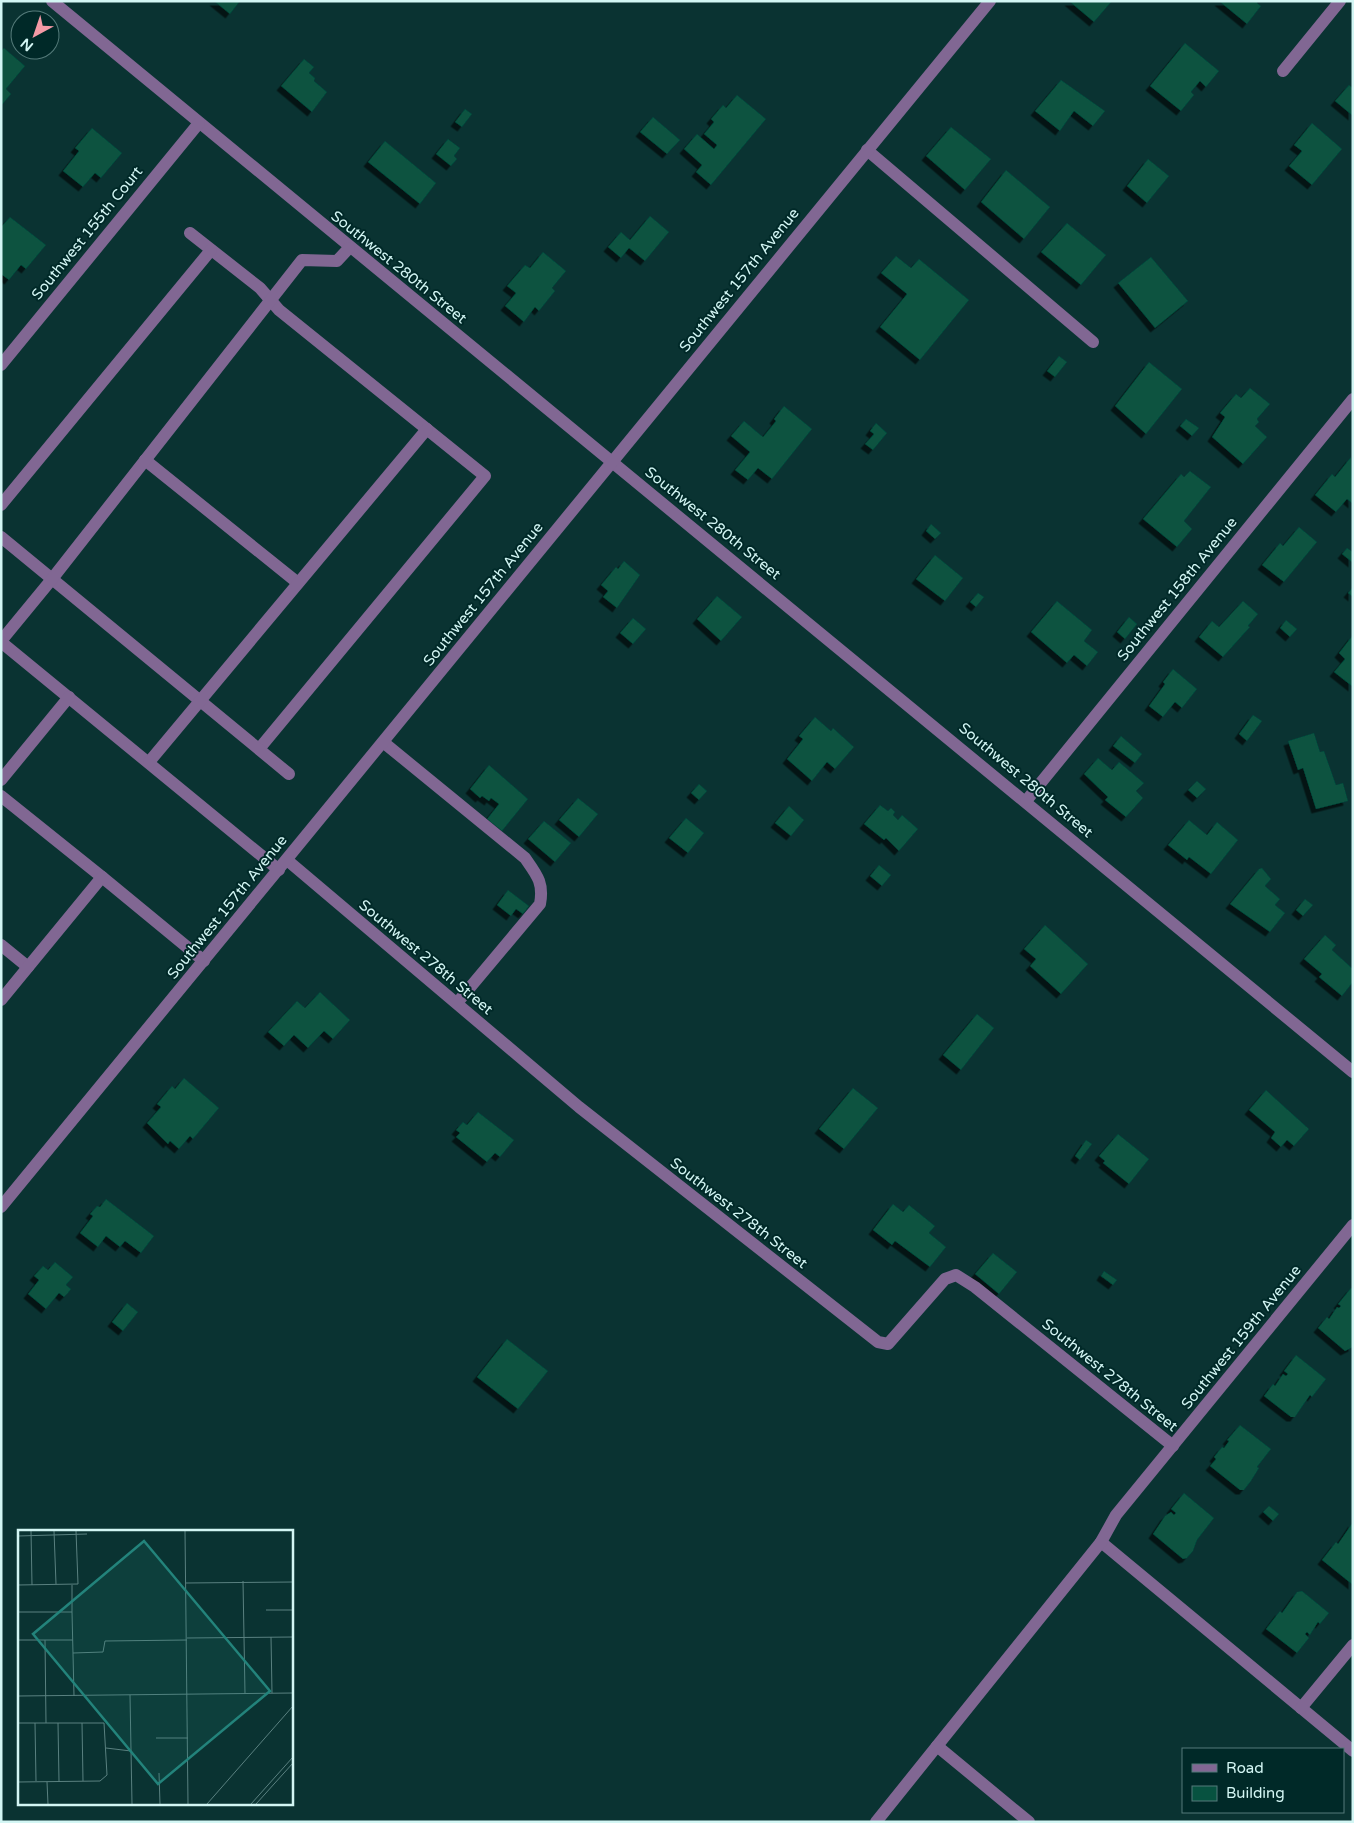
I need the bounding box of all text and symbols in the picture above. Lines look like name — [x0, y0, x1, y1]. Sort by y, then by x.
north arrow — [10, 10, 60, 60]
text: N — [17, 34, 37, 55]
street label: Southwest 155th Court — [28, 163, 146, 303]
street label: Southwest 157th Avenue — [675, 204, 803, 356]
street label: Southwest 280th Street — [328, 207, 471, 327]
street label: Southwest 280th Street — [642, 463, 785, 583]
street label: Southwest 158th Avenue — [1113, 513, 1241, 665]
street label: Southwest 157th Avenue — [419, 518, 547, 670]
street label: Southwest 280th Street — [955, 719, 1097, 841]
street label: Southwest 157th Avenue — [163, 831, 291, 983]
street label: Southwest 278th Street — [355, 896, 497, 1018]
street label: Southwest 278th Street — [667, 1154, 811, 1272]
street label: Southwest 159th Avenue — [1177, 1261, 1305, 1413]
street label: Southwest 278th Street — [1039, 1315, 1182, 1435]
inset map — [18, 1530, 292, 1806]
legend — [1182, 1748, 1344, 1813]
text: Road — [1226, 1759, 1264, 1777]
text: Building — [1226, 1784, 1285, 1802]

